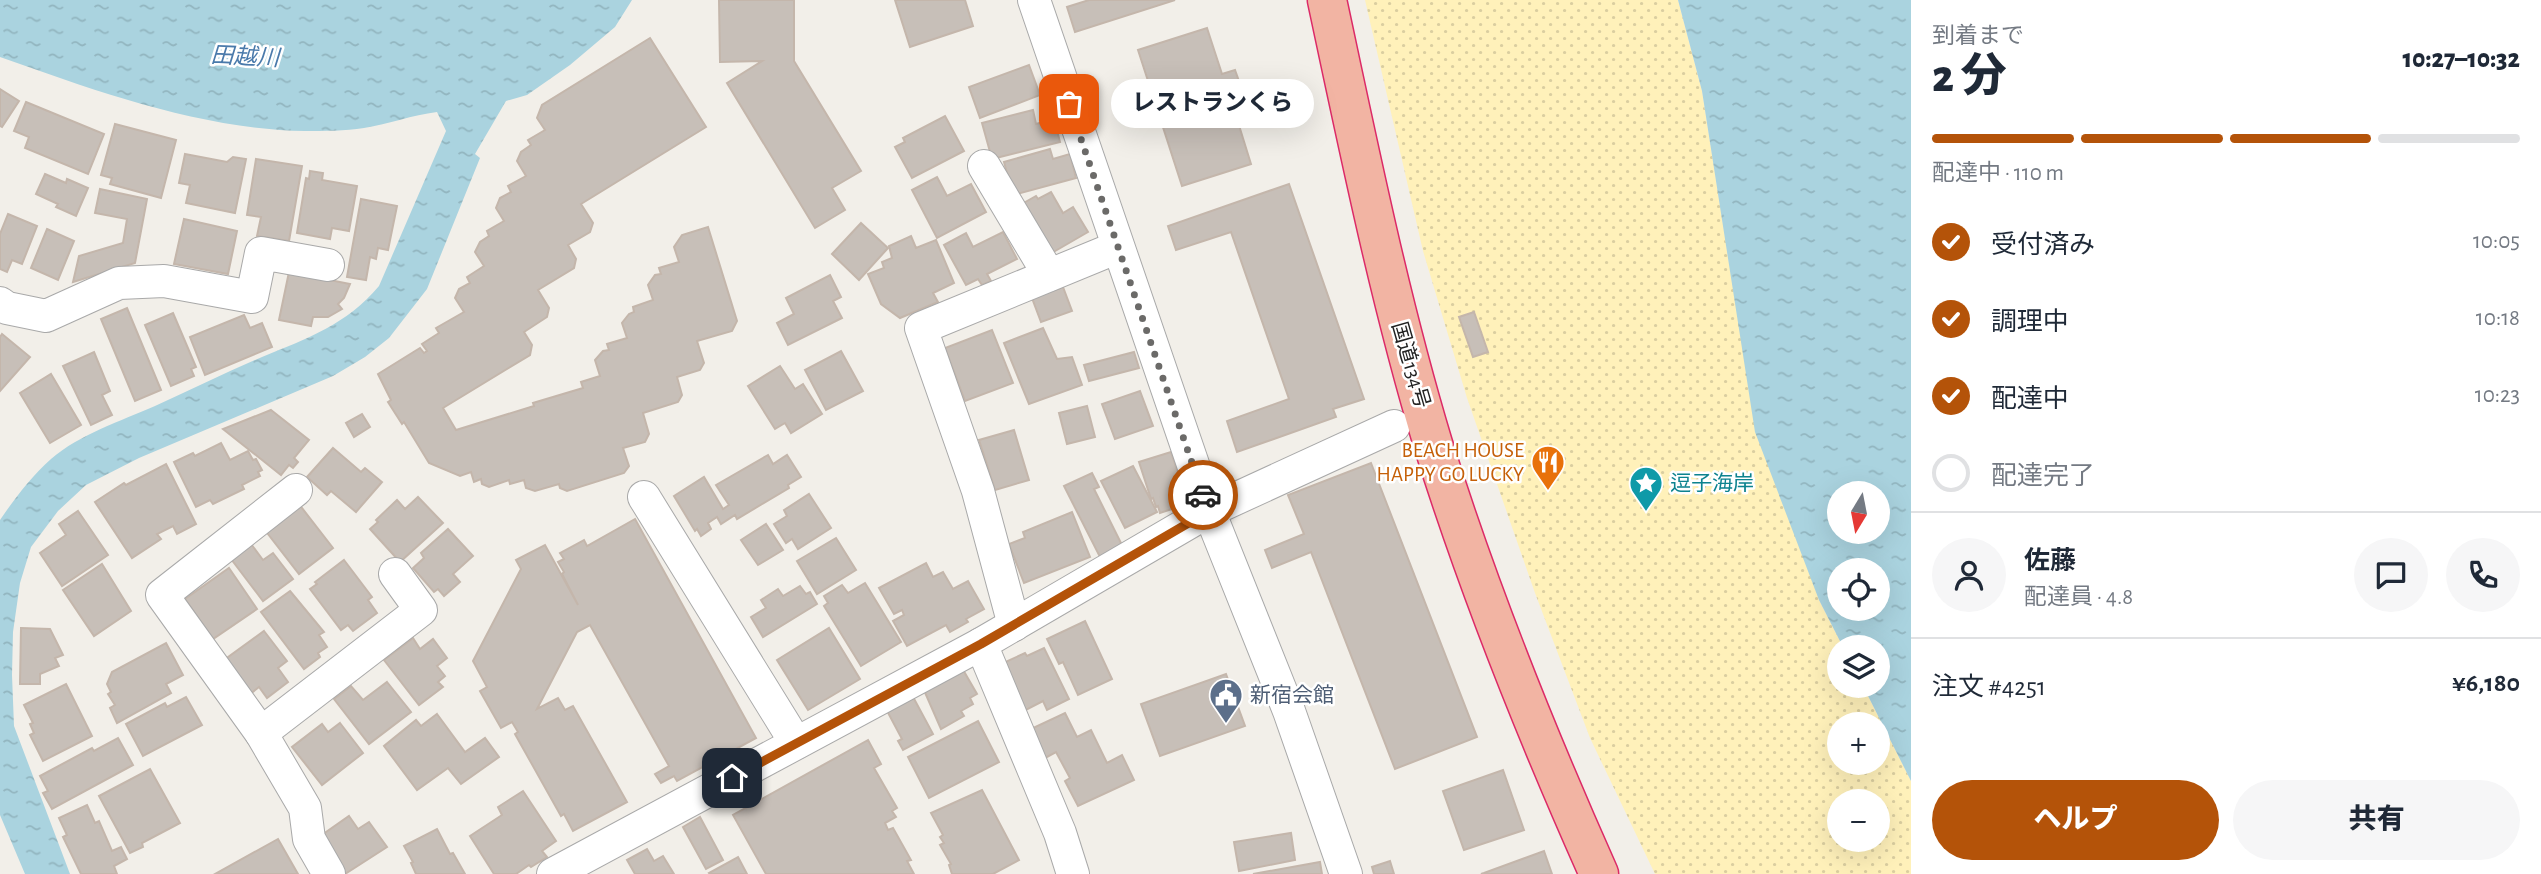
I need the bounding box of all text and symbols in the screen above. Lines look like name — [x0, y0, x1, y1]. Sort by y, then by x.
text: 到着まで — [1932, 25, 2024, 48]
water label: 田越川 — [210, 42, 283, 71]
text: 10:27–10:32 — [2403, 46, 2520, 72]
text: 2 分 — [1932, 54, 2007, 100]
pin — [1039, 74, 1099, 134]
callout: レストランくら — [1111, 80, 1314, 128]
icon: bag — [1050, 85, 1088, 123]
text: レストランくら — [1132, 92, 1293, 115]
text: 配達中 · 110 m — [1932, 162, 2064, 185]
icon: check — [1932, 223, 1970, 261]
text: 10:05 — [2473, 230, 2520, 253]
text: 受付済み — [1991, 232, 2095, 258]
icon: check — [1932, 300, 1970, 338]
text: 10:18 — [2476, 307, 2520, 330]
text: 調理中 — [1991, 309, 2069, 335]
street label: 国道134号 — [1388, 319, 1434, 411]
icon: check — [1932, 377, 1970, 415]
text: 10:23 — [2475, 384, 2520, 407]
text: 配達中 — [1991, 386, 2069, 412]
place label: BEACH HOUSE HAPPY GO LUCKY — [1377, 440, 1524, 485]
restaurant icon: BEACH HOUSE HAPPY GO LUCKY — [1529, 443, 1567, 492]
courier — [1168, 460, 1238, 530]
text: 配達完了 — [1991, 463, 2095, 489]
place icon: 逗子海岸 — [1627, 464, 1665, 513]
place label: 逗子海岸 — [1670, 472, 1754, 494]
icon: car — [1184, 476, 1222, 514]
north arrow — [1827, 481, 1890, 544]
map controls — [1827, 481, 1890, 852]
button: person — [1932, 538, 2006, 612]
button: chat — [2354, 538, 2428, 612]
button: phone — [2446, 538, 2520, 612]
text: 佐藤 — [2024, 548, 2076, 574]
button: locate — [1827, 558, 1890, 621]
text: 配達員 · 4.8 — [2024, 586, 2133, 609]
button: layers — [1827, 635, 1890, 698]
text: ¥6,180 — [2452, 670, 2520, 696]
text: 注文 #4251 — [1932, 674, 2046, 700]
public building icon: 新宿会館 — [1207, 676, 1245, 725]
place label: 新宿会館 — [1250, 684, 1334, 706]
button: + — [1827, 712, 1890, 775]
pin — [702, 748, 762, 808]
icon: home — [713, 759, 751, 797]
button: ヘルプ — [1932, 780, 2219, 860]
button: 共有 — [2233, 780, 2520, 860]
button: − — [1827, 789, 1890, 852]

